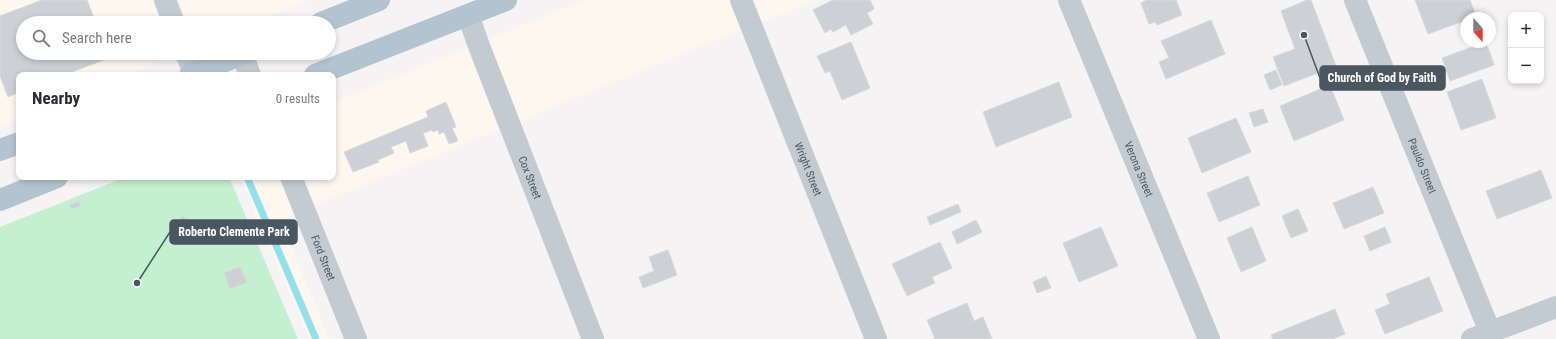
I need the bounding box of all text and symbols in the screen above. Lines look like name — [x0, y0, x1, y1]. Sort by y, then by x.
north arrow — [1460, 12, 1496, 48]
map controls — [1508, 12, 1544, 84]
button: + — [1508, 12, 1544, 48]
search box — [16, 16, 336, 60]
icon: search — [30, 27, 52, 49]
text: Search here — [62, 29, 132, 47]
button: − — [1508, 48, 1544, 84]
callout: Church of God by Faith — [1320, 66, 1445, 90]
text: Church of God by Faith — [1328, 71, 1437, 85]
text: Nearby — [32, 88, 80, 108]
text: 0 results — [276, 91, 320, 106]
street label: Pauldo Street — [1405, 136, 1439, 196]
street label: Verona Street — [1121, 140, 1156, 199]
street label: Wright Street — [791, 141, 824, 198]
street label: Cox Street — [516, 154, 544, 201]
callout: Roberto Clemente Park — [170, 220, 297, 244]
text: Roberto Clemente Park — [178, 225, 290, 239]
street label: Ford Street — [308, 233, 338, 283]

